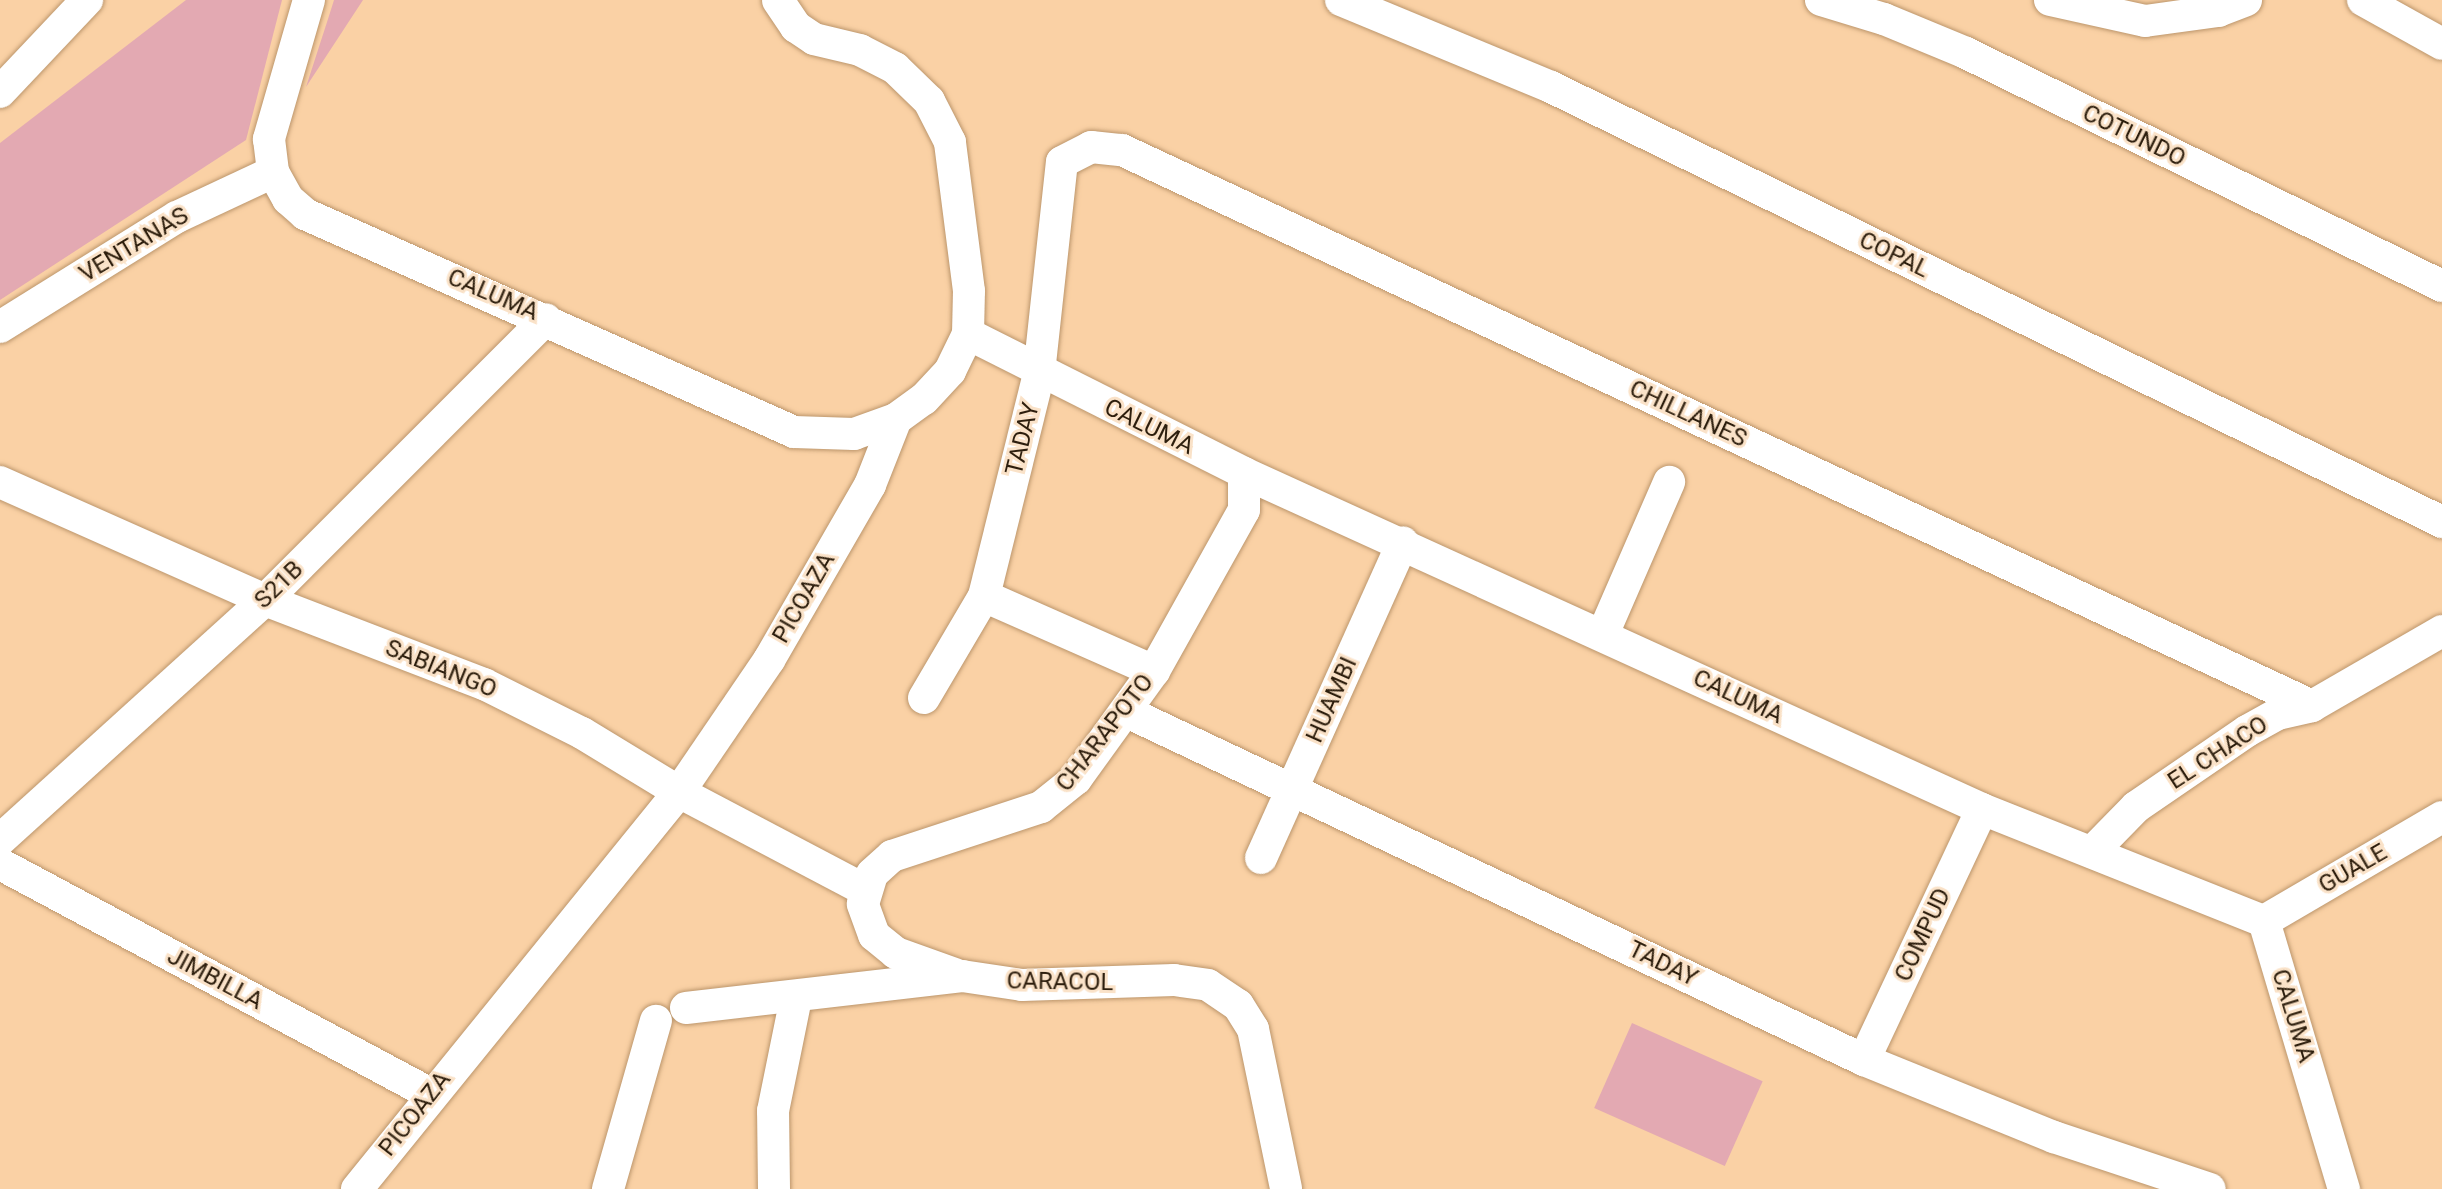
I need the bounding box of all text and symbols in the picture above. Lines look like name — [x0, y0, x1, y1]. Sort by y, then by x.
street label: COTUNDO — [2078, 99, 2190, 173]
street label: VENTANAS — [74, 201, 194, 289]
street label: COPAL — [1854, 226, 1934, 284]
street label: CALUMA — [443, 263, 543, 327]
street label: CHILLANES — [1625, 374, 1751, 454]
street label: CALUMA — [1100, 393, 1198, 461]
street label: TADAY — [1000, 400, 1046, 478]
street label: PICOAZA — [767, 548, 841, 648]
street label: S21B — [249, 555, 309, 615]
street label: SABIANGO — [381, 634, 501, 704]
street label: HUAMBI — [1300, 653, 1364, 747]
street label: CALUMA — [1688, 664, 1788, 730]
street label: CHARAPOTO — [1050, 669, 1160, 797]
street label: EL CHACO — [2163, 710, 2273, 796]
street label: GUALE — [2314, 838, 2392, 900]
street label: COMPUD — [1889, 884, 1957, 986]
street label: TADAY — [1624, 935, 1702, 993]
street label: JIMBILLA — [162, 942, 268, 1016]
street label: CALUMA — [2265, 966, 2321, 1066]
street label: CARACOL — [1006, 967, 1114, 997]
street label: PICOAZA — [373, 1066, 457, 1162]

